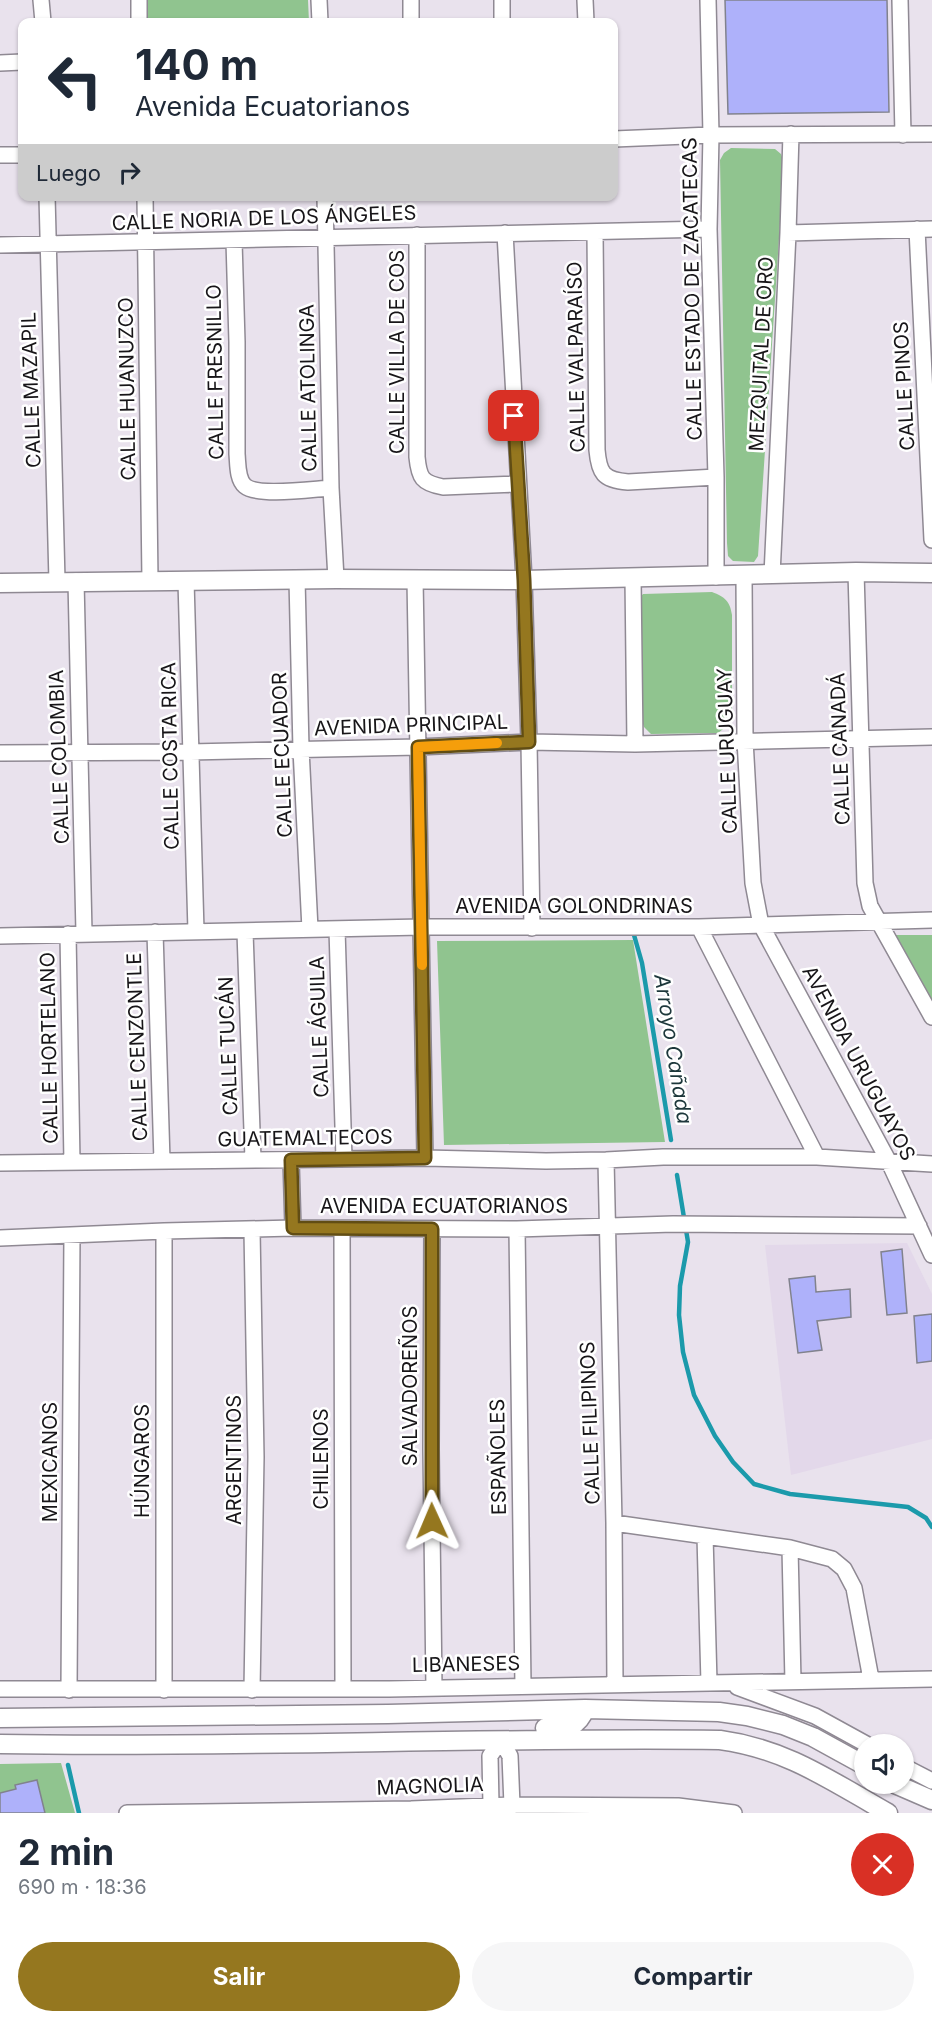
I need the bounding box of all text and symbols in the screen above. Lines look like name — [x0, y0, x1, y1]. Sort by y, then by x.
text: 140 m — [135, 39, 258, 90]
icon: left — [36, 42, 114, 120]
text: Avenida Ecuatorianos — [135, 90, 410, 123]
street label: CALLE ESTADO DE ZACATECAS — [677, 137, 707, 441]
icon: right — [113, 156, 146, 189]
text: Luego — [36, 160, 101, 186]
street label: CALLE NORIA DE LOS ÁNGELES — [111, 200, 417, 235]
street label: CALLE VILLA DE COS — [385, 250, 409, 454]
street label: MEZQUITAL DE ORO — [744, 256, 778, 452]
street label: CALLE VALPARAÍSO — [561, 261, 590, 453]
street label: CALLE FRESNILLO — [201, 284, 229, 460]
street label: CALLE HUANUZCO — [113, 297, 141, 481]
street label: CALLE ATOLINGA — [295, 304, 321, 472]
street label: CALLE MAZAPIL — [16, 312, 46, 468]
street label: CALLE PINOS — [889, 321, 919, 451]
pin — [488, 390, 539, 441]
icon: arrive — [497, 399, 530, 432]
street label: CALLE COSTA RICA — [156, 662, 184, 850]
street label: CALLE URUGUAY — [712, 667, 742, 834]
street label: CALLE COLOMBIA — [44, 669, 74, 845]
street label: CALLE ECUADOR — [267, 672, 297, 838]
street label: CALLE CANADÁ — [824, 672, 855, 826]
street label: AVENIDA PRINCIPAL — [313, 710, 509, 740]
street label: AVENIDA GOLONDRINAS — [455, 894, 693, 918]
street label: CALLE HORTELANO — [35, 952, 63, 1144]
street label: CALLE CENZONTLE — [122, 952, 152, 1142]
street label: CALLE ÁGUILA — [304, 956, 333, 1098]
street label: AVENIDA URUGUAYOS — [797, 961, 921, 1165]
water label: Arroyo Cañada — [649, 971, 698, 1126]
street label: CALLE TUCÁN — [213, 976, 242, 1116]
street label: GUATEMALTECOS — [217, 1124, 393, 1152]
street label: AVENIDA ECUATORIANOS — [320, 1194, 568, 1218]
street label: SALVADOREÑOS — [397, 1306, 422, 1466]
street label: CALLE FILIPINOS — [575, 1341, 605, 1505]
street label: ARGENTINOS — [222, 1395, 246, 1525]
street label: ESPAÑOLES — [484, 1399, 511, 1515]
street label: MEXICANOS — [38, 1402, 62, 1522]
street label: HÚNGAROS — [129, 1404, 154, 1518]
street label: CHILENOS — [309, 1408, 333, 1510]
position arrow — [400, 1489, 464, 1553]
street label: LIBANESES — [412, 1651, 520, 1677]
map controls — [854, 1734, 914, 1794]
button: sound — [854, 1734, 914, 1794]
street label: MAGNOLIA — [376, 1772, 484, 1800]
text: 2 min — [18, 1830, 114, 1874]
button: close — [851, 1833, 914, 1896]
text: 690 m · 18:36 — [18, 1875, 147, 1899]
button: Salir — [18, 1942, 460, 2011]
button: Compartir — [472, 1942, 914, 2011]

